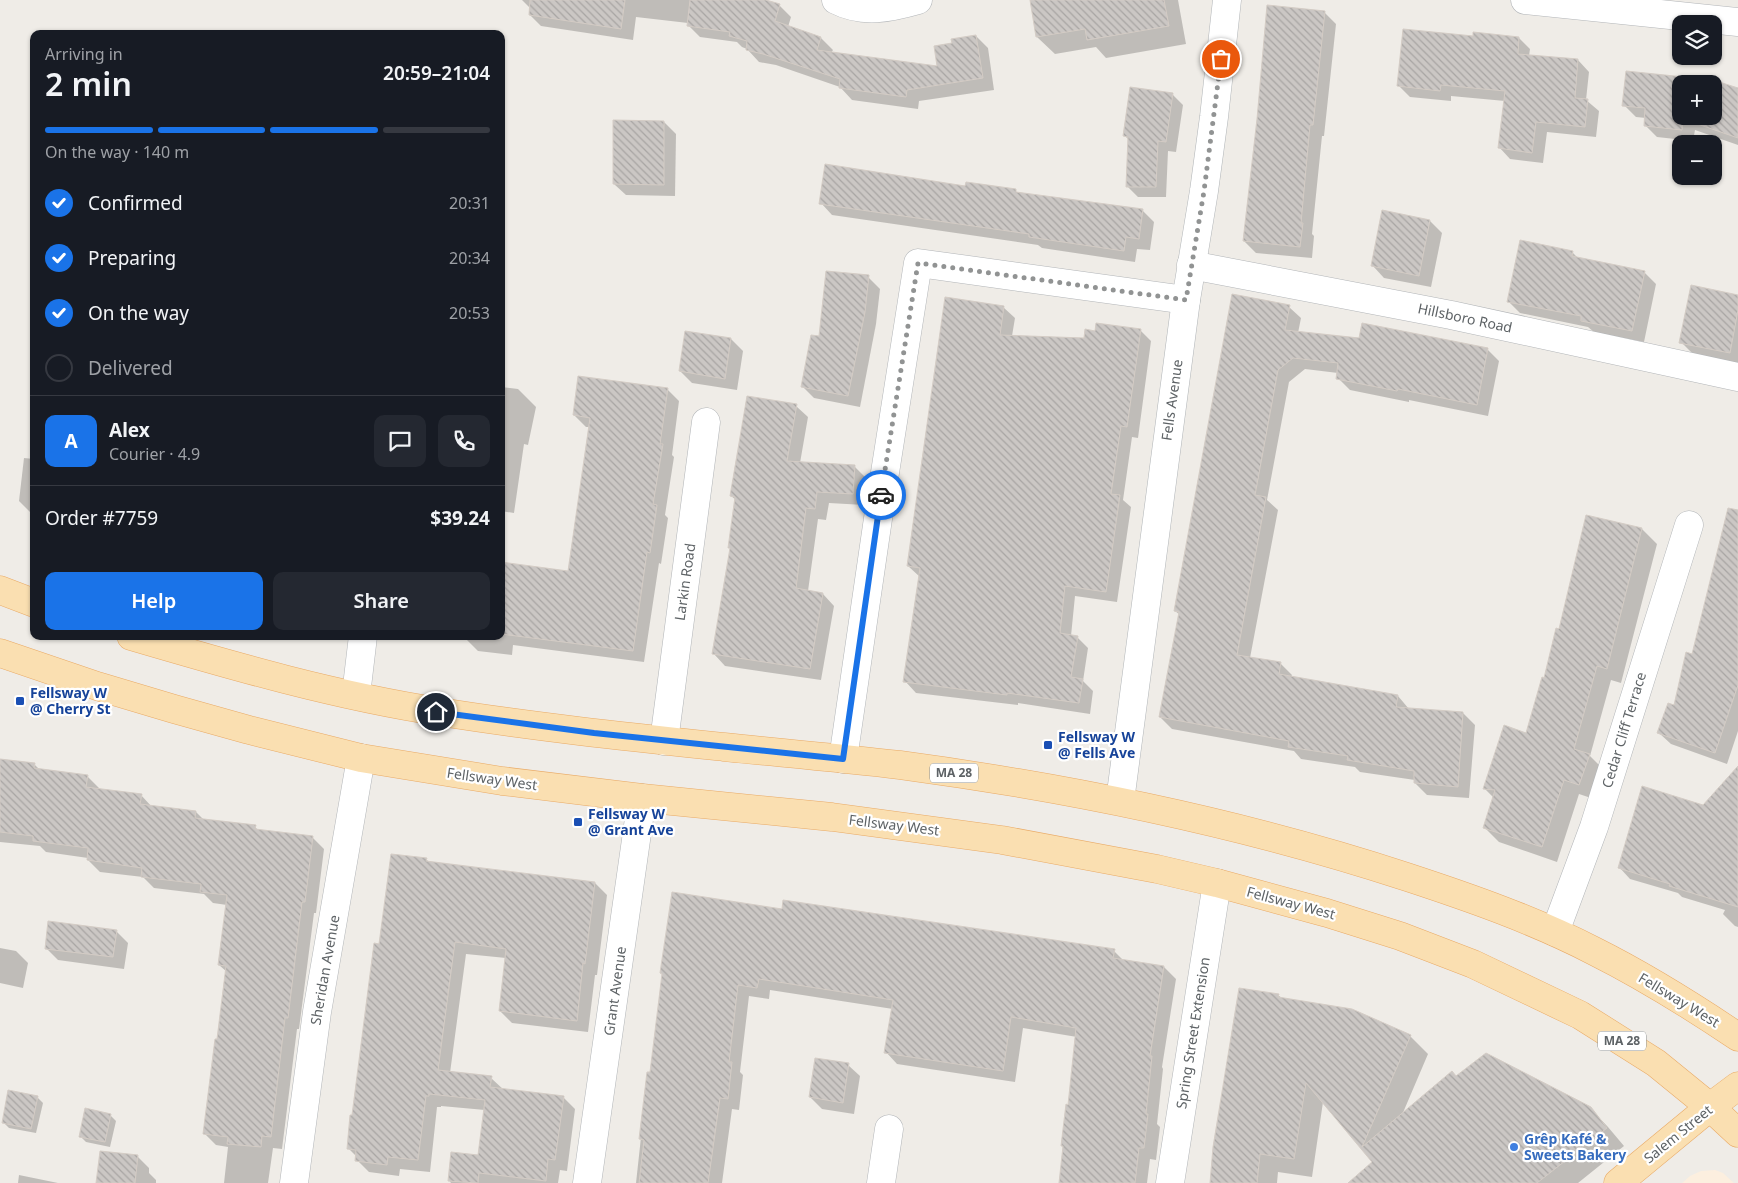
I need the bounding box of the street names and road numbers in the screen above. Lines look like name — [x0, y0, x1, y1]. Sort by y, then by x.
street label: Hillsboro Road — [1416, 298, 1514, 337]
street label: Fells Avenue — [1156, 358, 1187, 442]
street label: Larkin Road — [670, 542, 699, 622]
street label: Cedar Cliff Terrace — [1597, 669, 1650, 790]
street label: Fellsway West — [446, 763, 539, 794]
road number: MA 28 — [930, 764, 978, 782]
street label: Fellsway West — [848, 810, 940, 839]
street label: Fellsway West — [1245, 882, 1338, 923]
street label: Sheridan Avenue — [305, 913, 344, 1026]
street label: Grant Avenue — [599, 945, 630, 1037]
street label: Spring Street Extension — [1171, 956, 1214, 1110]
street label: Fellsway West — [1635, 968, 1723, 1031]
road number: MA 28 — [1598, 1032, 1646, 1050]
street label: Salem Street — [1640, 1100, 1716, 1167]

